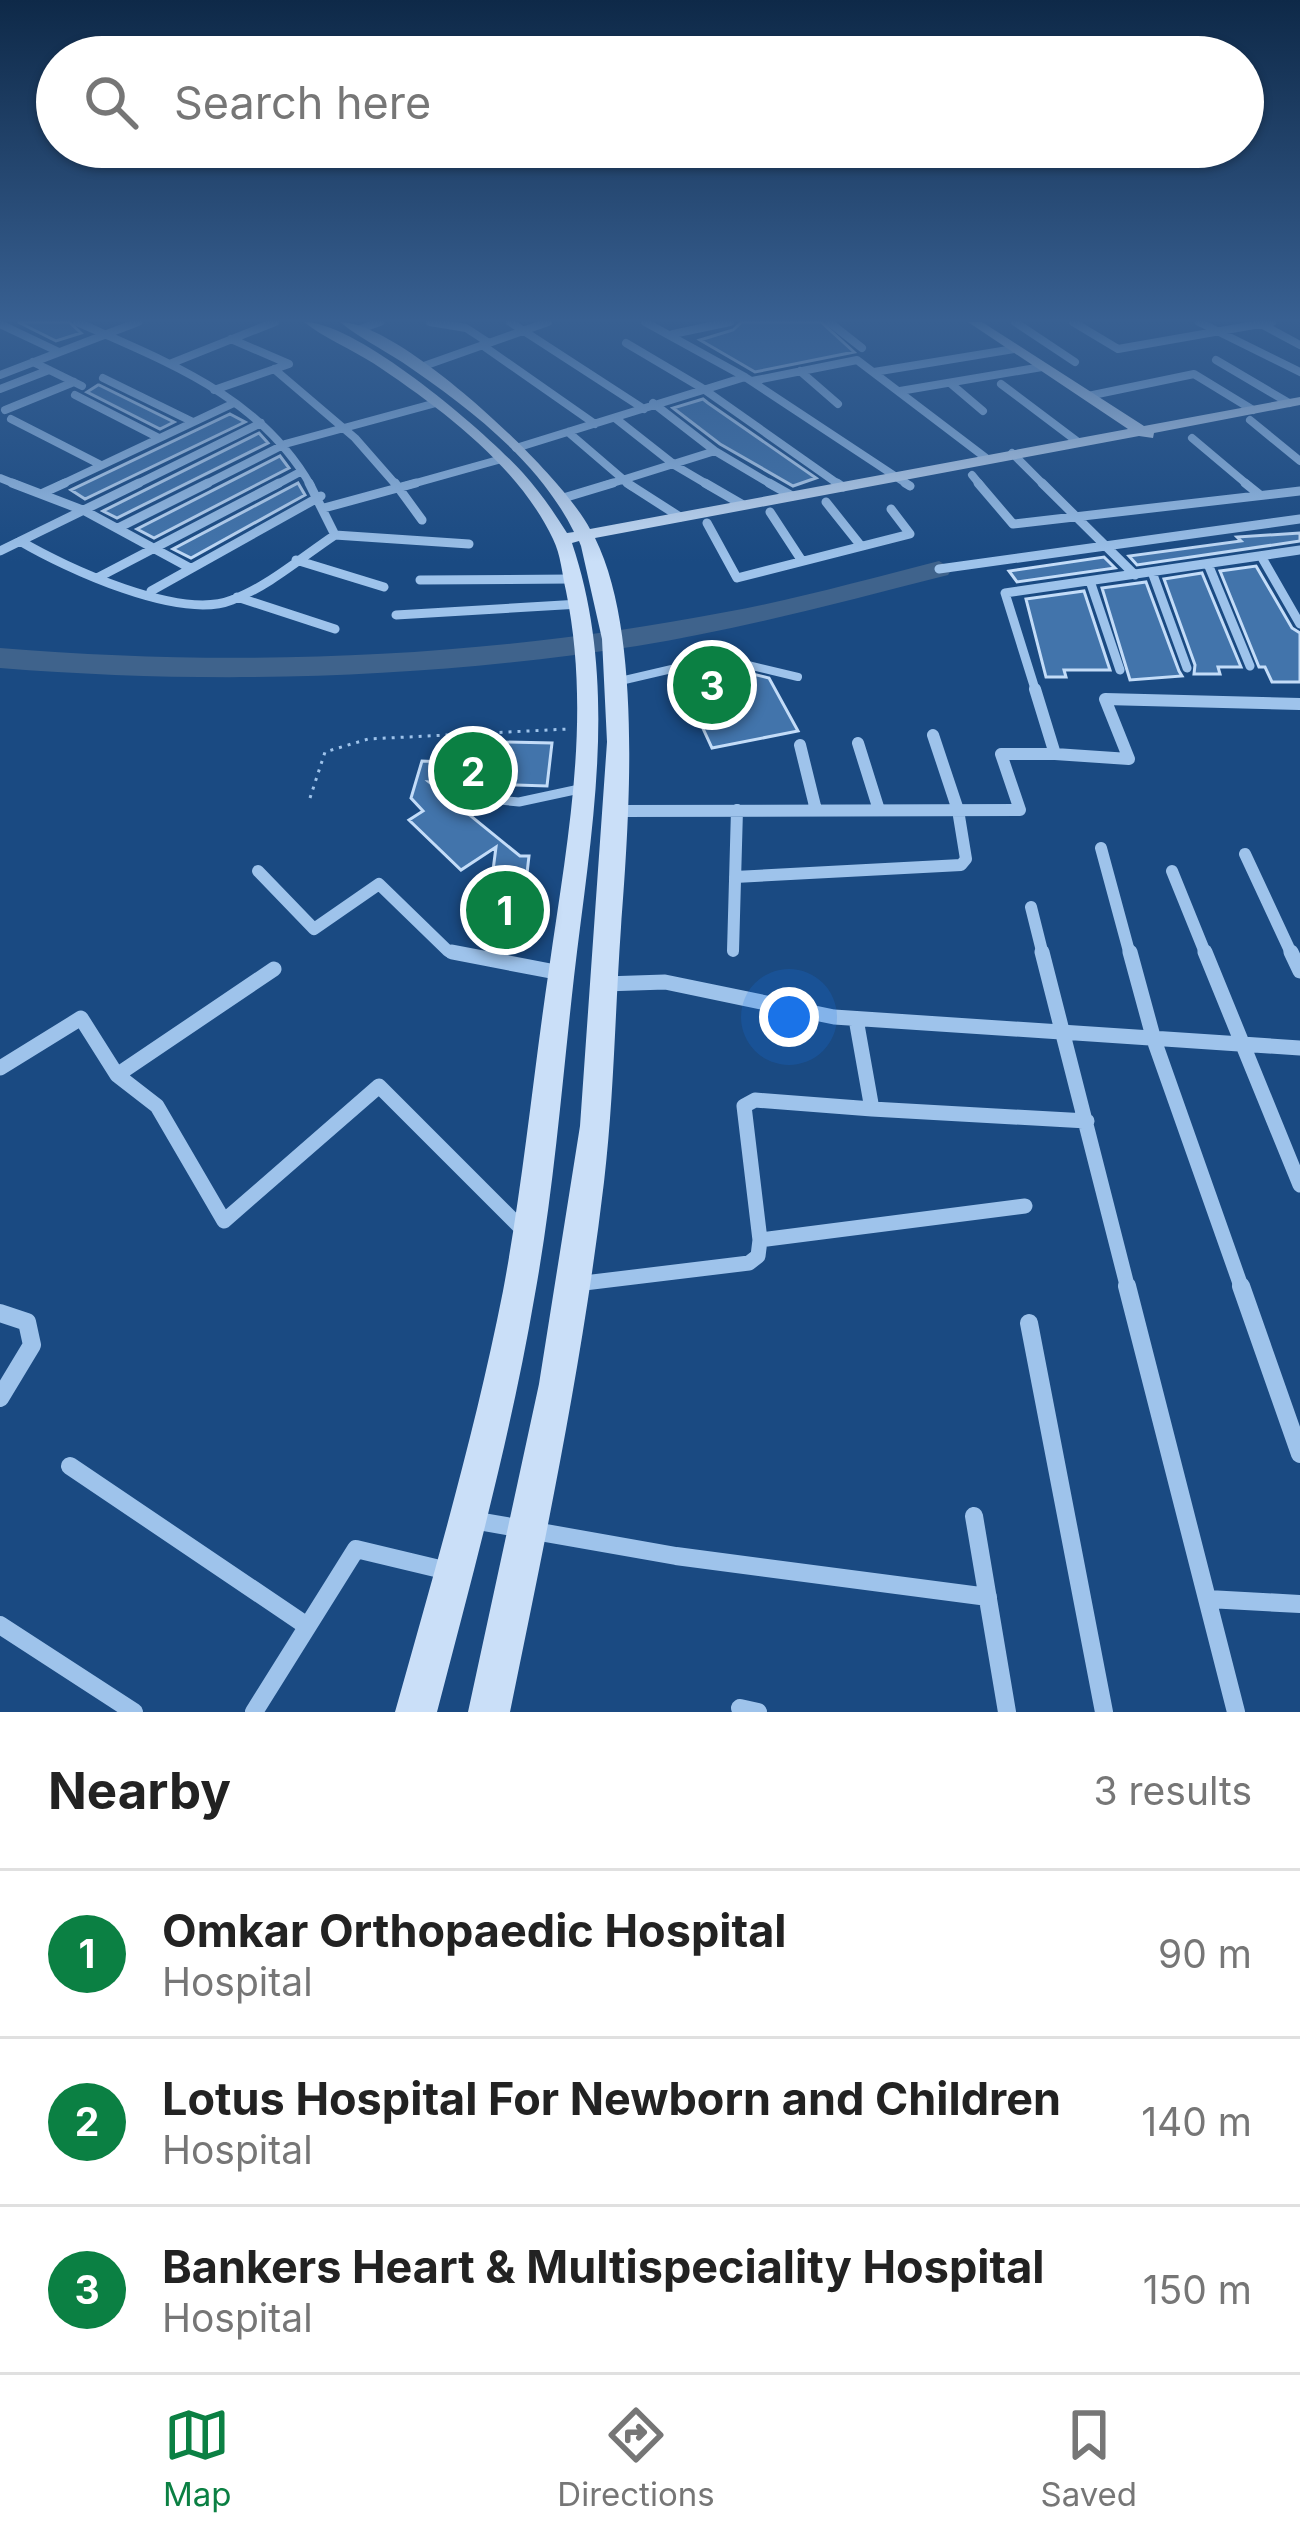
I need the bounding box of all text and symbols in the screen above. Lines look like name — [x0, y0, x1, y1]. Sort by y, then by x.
search box — [36, 36, 1264, 168]
icon: search — [78, 69, 144, 135]
text: Search here — [174, 75, 431, 130]
pin: 3 — [673, 640, 751, 730]
pin: 2 — [434, 726, 512, 816]
pin: 1 — [466, 865, 544, 955]
your location — [759, 987, 819, 1047]
text: Nearby — [48, 1760, 231, 1821]
text: 3 results — [1094, 1767, 1252, 1814]
text: Omkar Orthopaedic Hospital — [162, 1903, 786, 1958]
text: 1 — [79, 1930, 95, 1977]
text: 90 m — [1158, 1930, 1252, 1977]
text: Hospital — [162, 1958, 313, 2005]
text: Lotus Hospital For Newborn and Children — [162, 2071, 1061, 2126]
text: 2 — [75, 2098, 99, 2145]
text: 140 m — [1141, 2098, 1252, 2145]
text: Hospital — [162, 2126, 313, 2173]
text: Bankers Heart & Multispeciality Hospital — [162, 2239, 1044, 2294]
text: 3 — [74, 2266, 100, 2313]
text: 150 m — [1143, 2266, 1252, 2313]
text: Hospital — [162, 2294, 313, 2341]
tab: Map — [163, 2402, 231, 2514]
tab: Directions — [557, 2402, 715, 2514]
tab: Saved — [1040, 2402, 1137, 2514]

